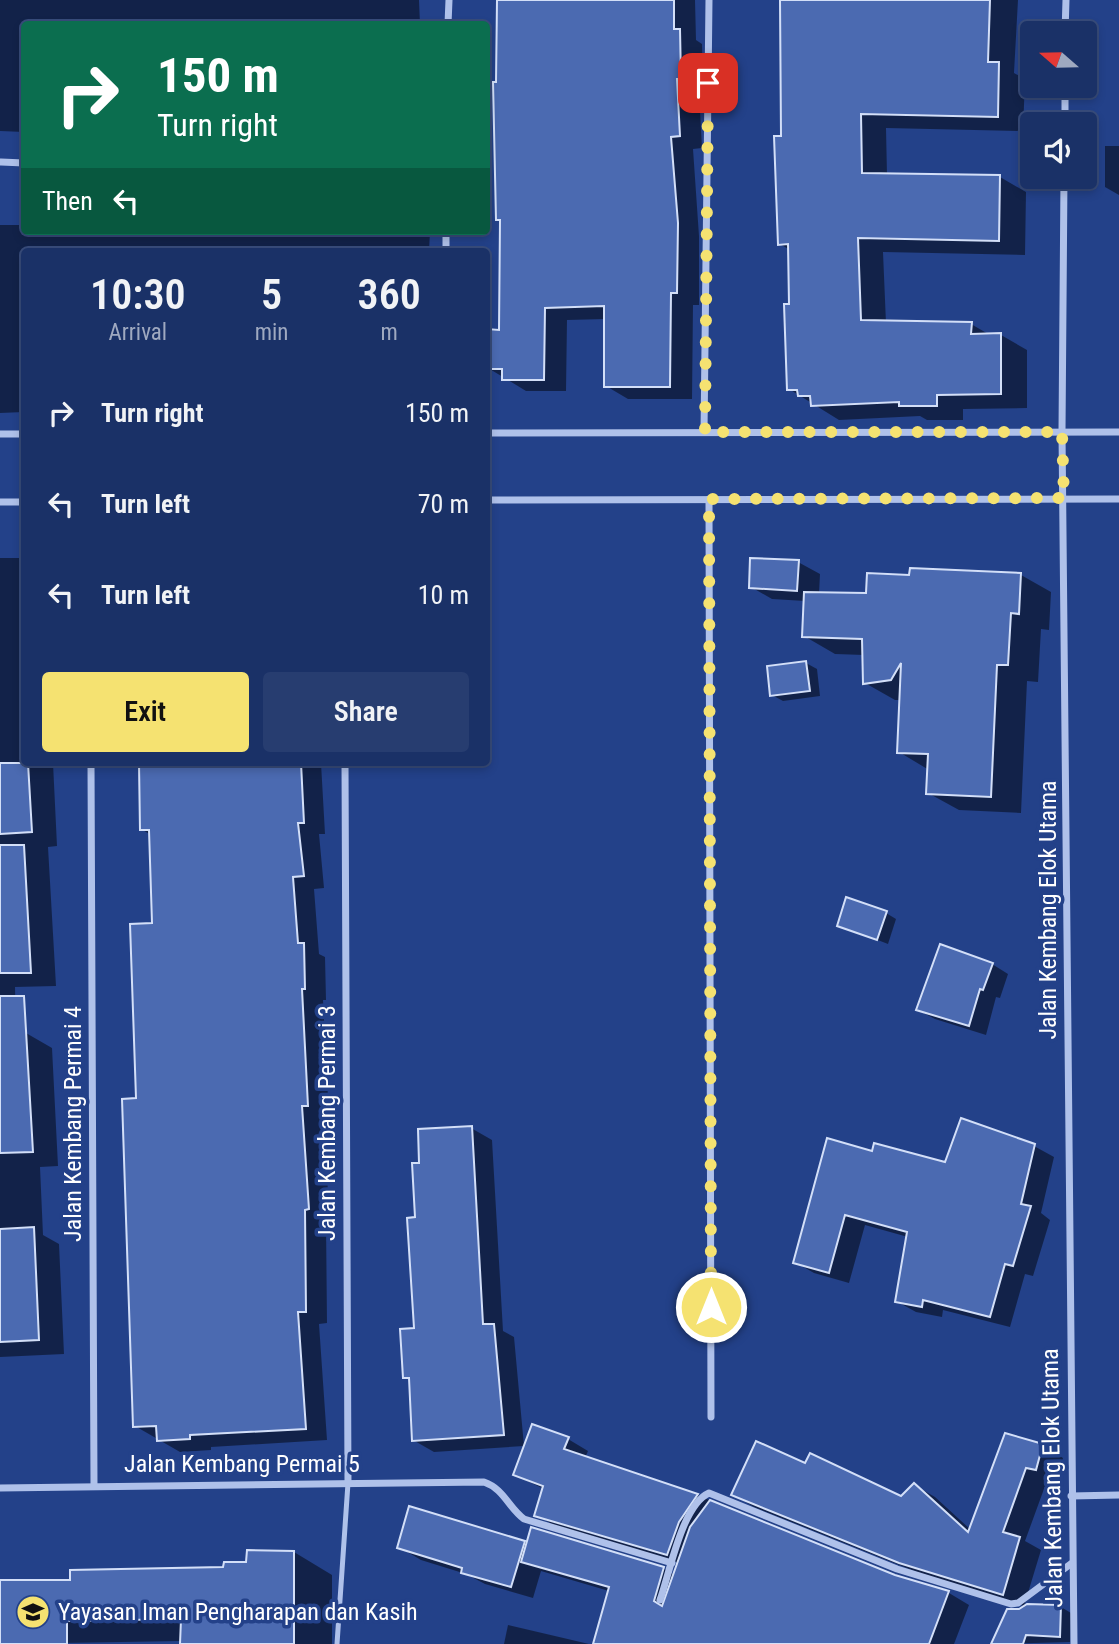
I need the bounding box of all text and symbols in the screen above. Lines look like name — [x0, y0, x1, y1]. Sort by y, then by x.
north arrow — [1020, 21, 1097, 98]
map controls — [1020, 21, 1097, 189]
text: 150 m — [157, 47, 279, 104]
icon: right — [42, 49, 133, 140]
pin — [678, 53, 738, 113]
icon: arrive — [689, 64, 727, 102]
text: Turn right — [157, 106, 278, 144]
button: sound — [1020, 112, 1097, 189]
icon: left — [107, 182, 145, 220]
text: Then — [42, 186, 93, 216]
text: 10:30 — [90, 270, 186, 319]
text: 5 — [261, 270, 282, 319]
text: 360 — [358, 270, 421, 319]
text: Arrival — [109, 319, 167, 346]
text: min — [255, 319, 288, 346]
text: m — [381, 319, 398, 346]
icon: right — [42, 394, 80, 432]
text: Turn right — [101, 398, 203, 428]
text: 150 m — [405, 398, 469, 428]
icon: left — [42, 485, 80, 523]
text: Turn left — [101, 489, 190, 519]
text: 70 m — [418, 489, 469, 519]
icon: left — [42, 576, 80, 614]
text: Turn left — [101, 580, 190, 610]
text: 10 m — [418, 580, 469, 610]
button: Exit — [42, 672, 249, 752]
button: Share — [263, 672, 469, 752]
street label: Jalan Kembang Elok Utama — [1034, 780, 1062, 1040]
street label: Jalan Kembang Permai 3 — [313, 1005, 341, 1241]
street label: Jalan Kembang Permai 4 — [59, 1006, 87, 1242]
position arrow — [674, 1270, 748, 1344]
street label: Jalan Kembang Elok Utama — [1036, 1348, 1068, 1608]
street label: Jalan Kembang Permai 5 — [124, 1450, 360, 1478]
school or university icon: Yayasan Iman Pengharapan dan Kasih — [14, 1593, 52, 1631]
place label: Yayasan Iman Pengharapan dan Kasih — [58, 1598, 418, 1626]

